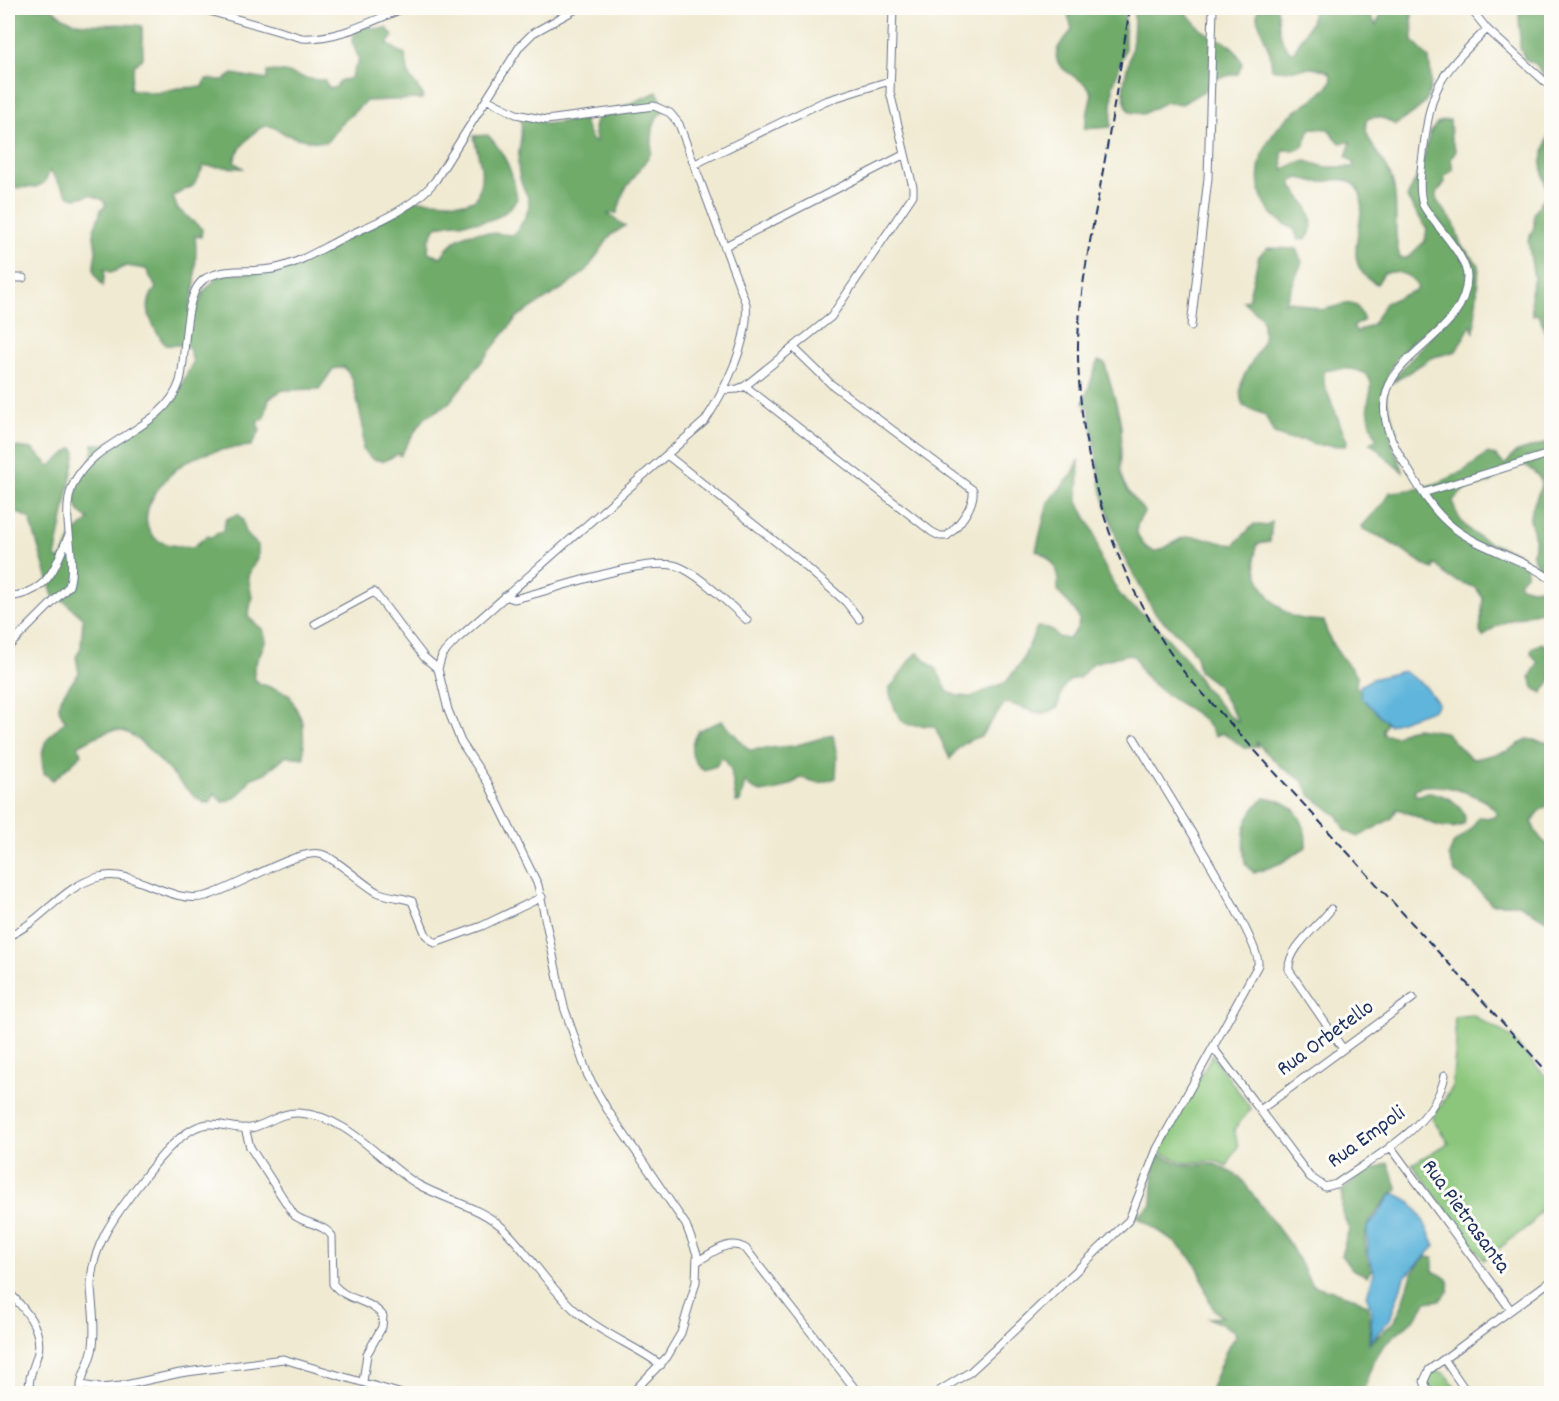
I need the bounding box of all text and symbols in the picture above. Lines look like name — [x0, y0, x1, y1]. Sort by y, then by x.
street label: Rua Orbetello — [1271, 993, 1381, 1085]
street label: Rua Empoli — [1322, 1099, 1412, 1177]
street label: Rua Pietrasanta — [1413, 1154, 1517, 1281]

